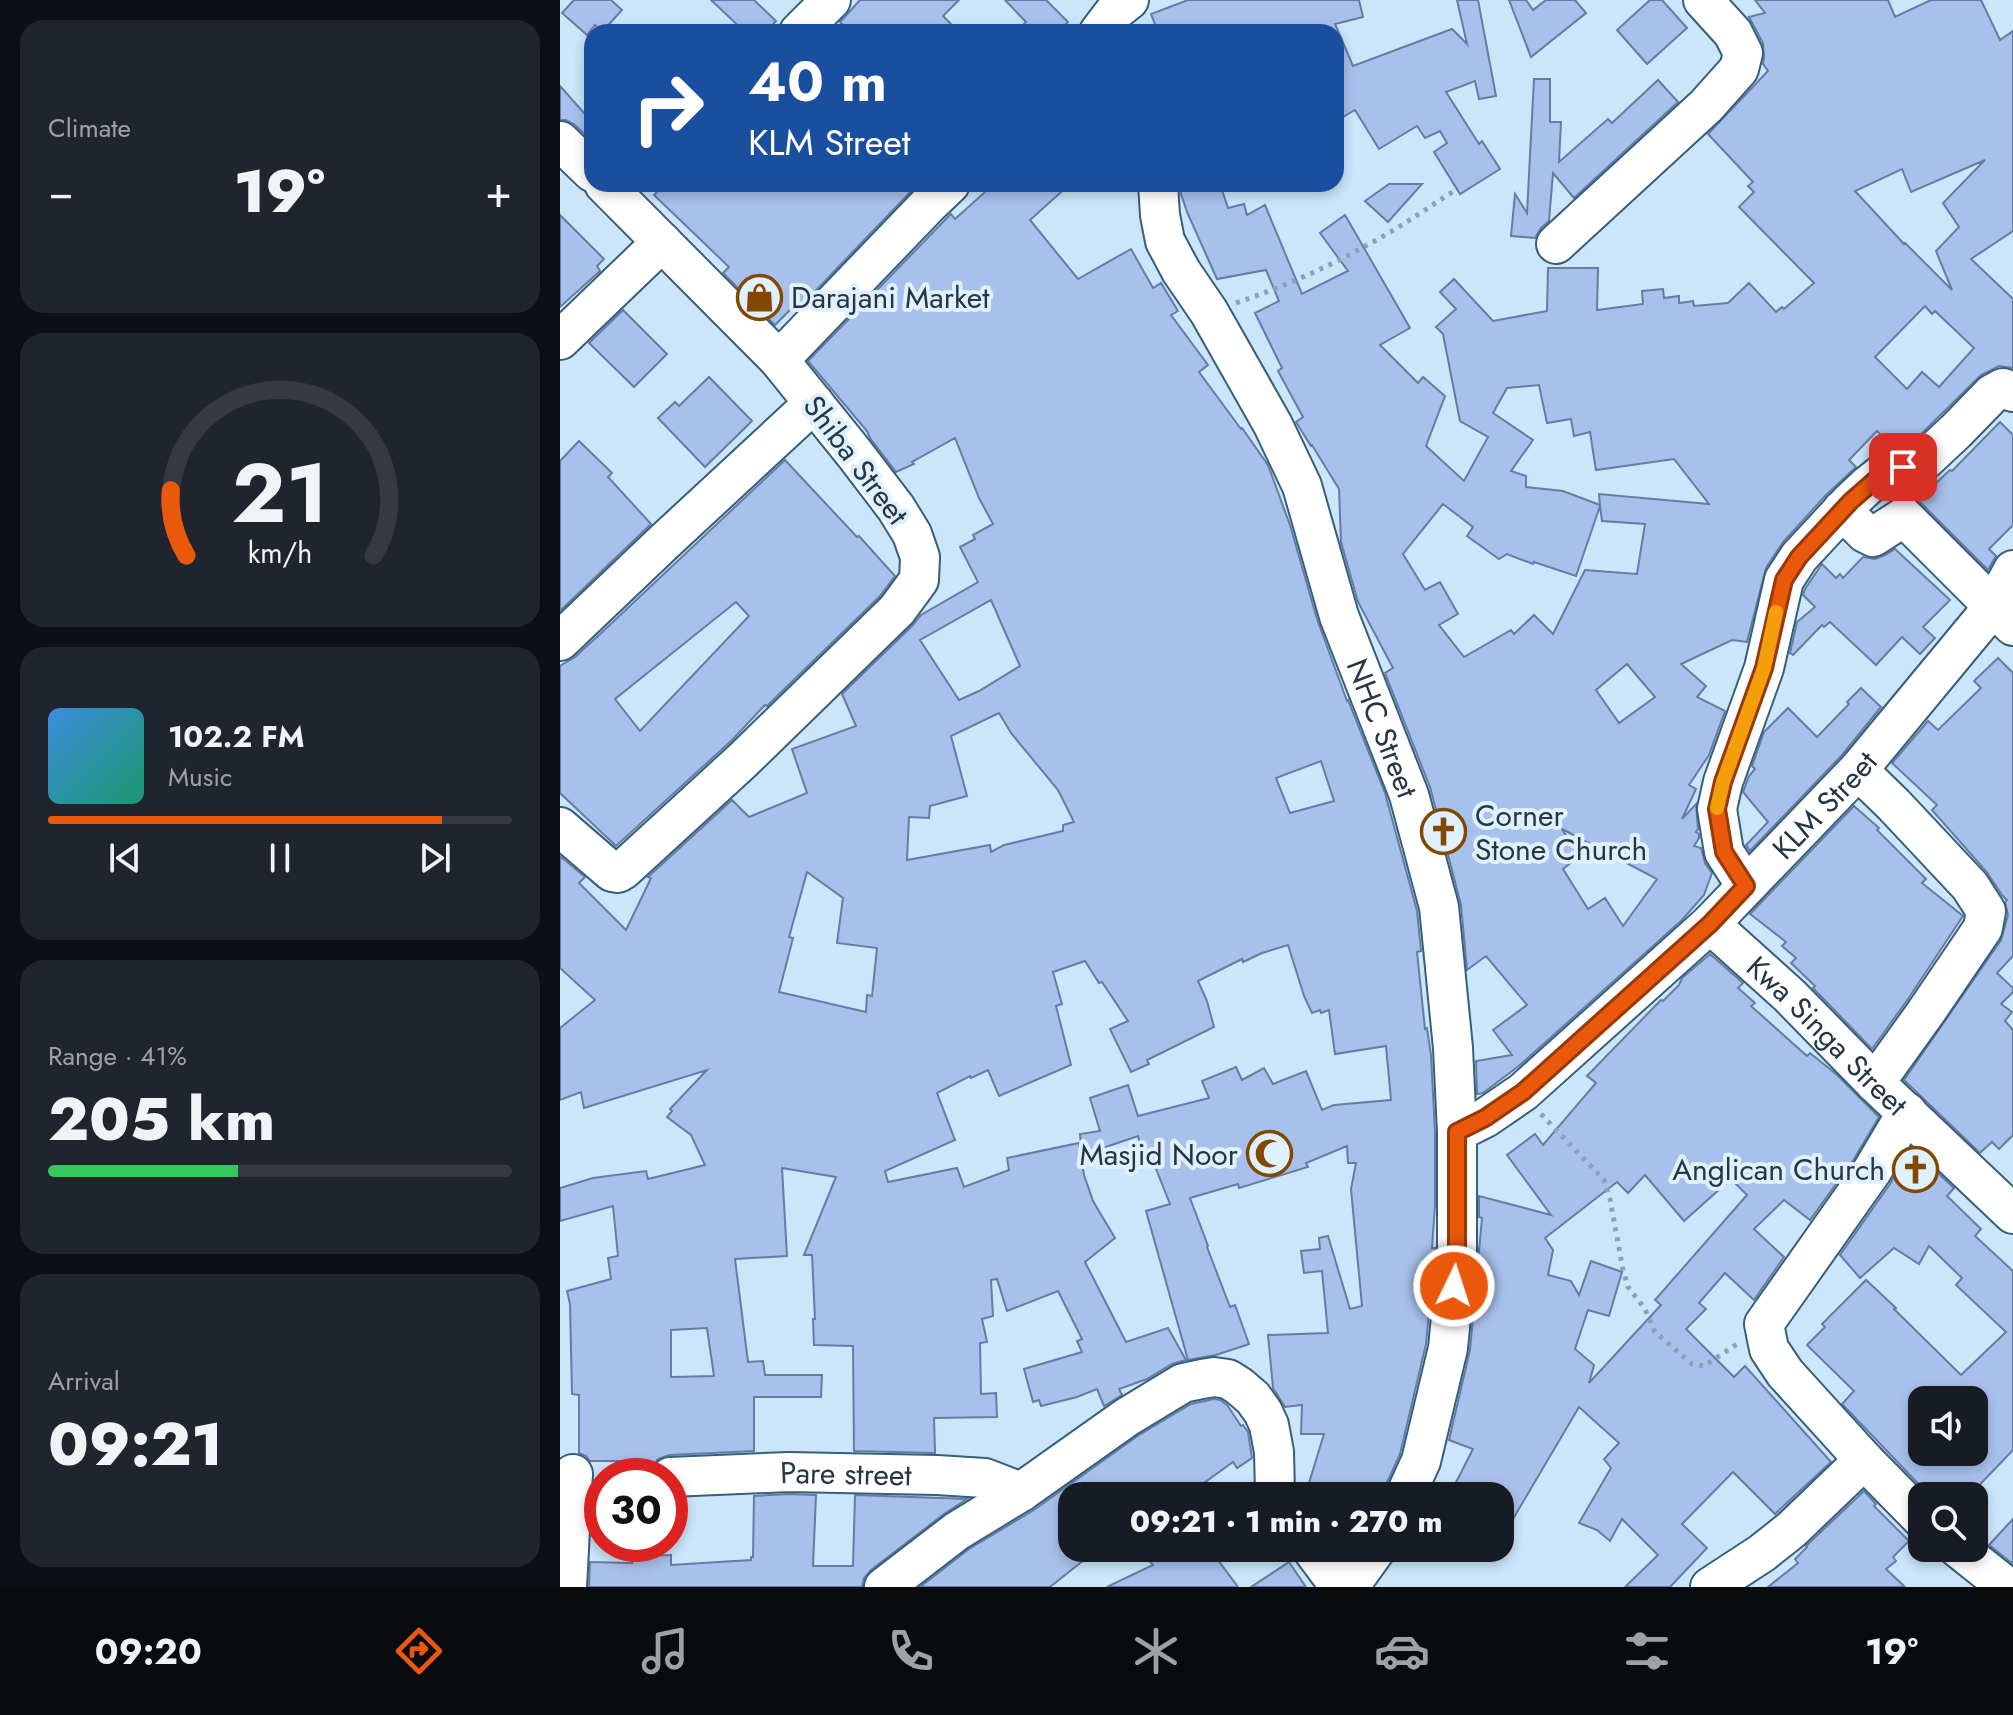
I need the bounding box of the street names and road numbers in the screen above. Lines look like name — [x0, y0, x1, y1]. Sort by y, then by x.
street label: Shiba Street — [793, 386, 919, 534]
street label: NHC Street — [1336, 652, 1430, 804]
street label: KLM Street — [1762, 741, 1887, 869]
street label: Kwa Singa Street — [1737, 946, 1918, 1126]
street label: Pare street — [779, 1450, 913, 1496]

